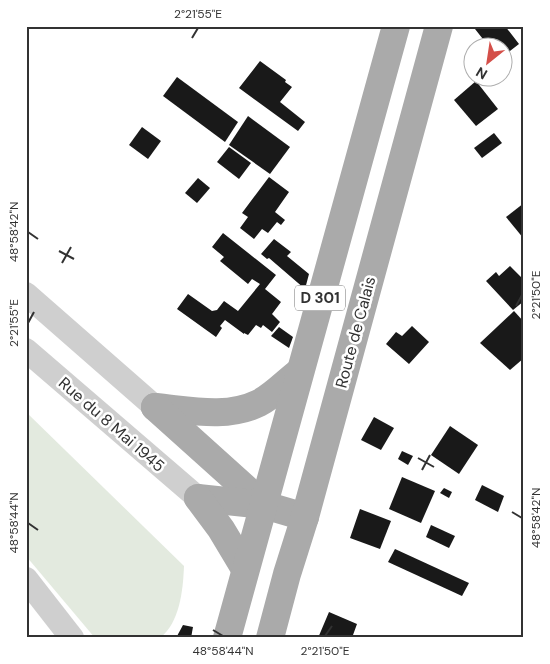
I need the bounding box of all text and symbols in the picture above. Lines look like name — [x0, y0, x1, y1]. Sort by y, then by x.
text: 2°21'55"E — [174, 6, 222, 22]
north arrow — [462, 38, 512, 88]
text: N — [473, 63, 490, 84]
text: 48°58'42"N — [6, 202, 22, 262]
text: 2°21'50"E — [528, 270, 544, 320]
street label: Route de Calais — [330, 274, 380, 390]
road number: D 301 — [295, 286, 345, 310]
text: 2°21'55"E — [6, 299, 22, 347]
street label: Rue du 8 Mai 1945 — [54, 372, 169, 476]
text: 48°58'42"N — [528, 488, 544, 548]
text: 48°58'44"N — [6, 493, 22, 553]
text: 48°58'44"N — [193, 643, 253, 659]
text: 2°21'50"E — [300, 643, 350, 659]

